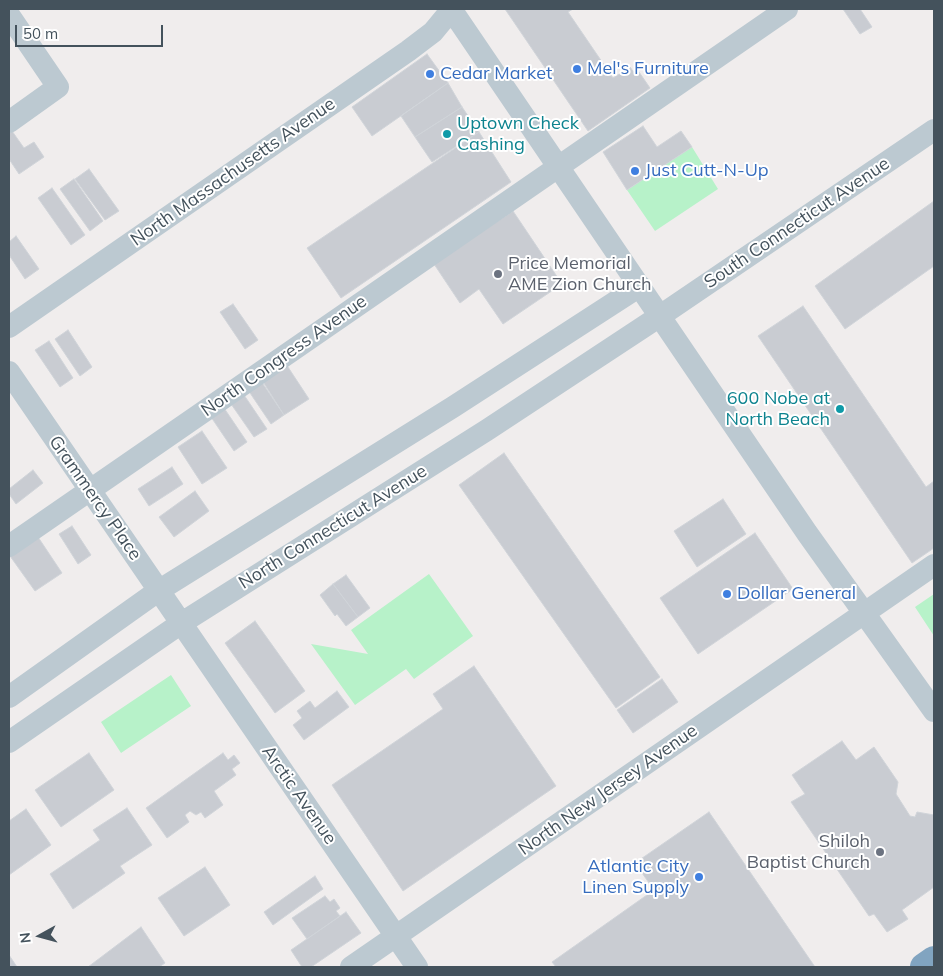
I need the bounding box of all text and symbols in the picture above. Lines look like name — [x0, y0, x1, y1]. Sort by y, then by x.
scale bar — [18, 15, 165, 47]
text: 50 m — [23, 24, 58, 43]
place label: Mel's Furniture — [587, 58, 709, 80]
place label: Cedar Market — [440, 63, 552, 85]
marker: Mel's Furniture — [571, 63, 583, 75]
marker: Cedar Market — [424, 68, 436, 80]
street label: North Massachusetts Avenue — [127, 93, 339, 251]
place label: Uptown Check Cashing — [457, 113, 579, 156]
marker: Uptown Check Cashing — [441, 128, 453, 140]
street label: South Connecticut Avenue — [700, 153, 894, 293]
place label: Just Cutt-N-Up — [645, 160, 769, 182]
marker: Just Cutt-N-Up — [629, 165, 641, 177]
place label: Price Memorial AME Zion Church — [508, 253, 652, 296]
marker: Price Memorial AME Zion Church — [492, 268, 504, 280]
street label: North Congress Avenue — [197, 291, 371, 421]
place label: 600 Nobe at North Beach — [725, 388, 830, 430]
marker: 600 Nobe at North Beach — [834, 403, 846, 415]
street label: Grammercy Place — [44, 432, 146, 564]
street label: North Connecticut Avenue — [235, 460, 431, 594]
place label: Dollar General — [737, 583, 856, 605]
marker: Dollar General — [721, 588, 733, 600]
street label: North New Jersey Avenue — [514, 720, 702, 860]
street label: Arctic Avenue — [257, 742, 341, 848]
place label: Shiloh Baptist Church — [747, 831, 870, 874]
marker: Shiloh Baptist Church — [874, 846, 886, 858]
place label: Atlantic City Linen Supply — [582, 856, 689, 899]
marker: Atlantic City Linen Supply — [693, 871, 705, 883]
north arrow — [15, 911, 65, 961]
text: N — [16, 931, 35, 944]

